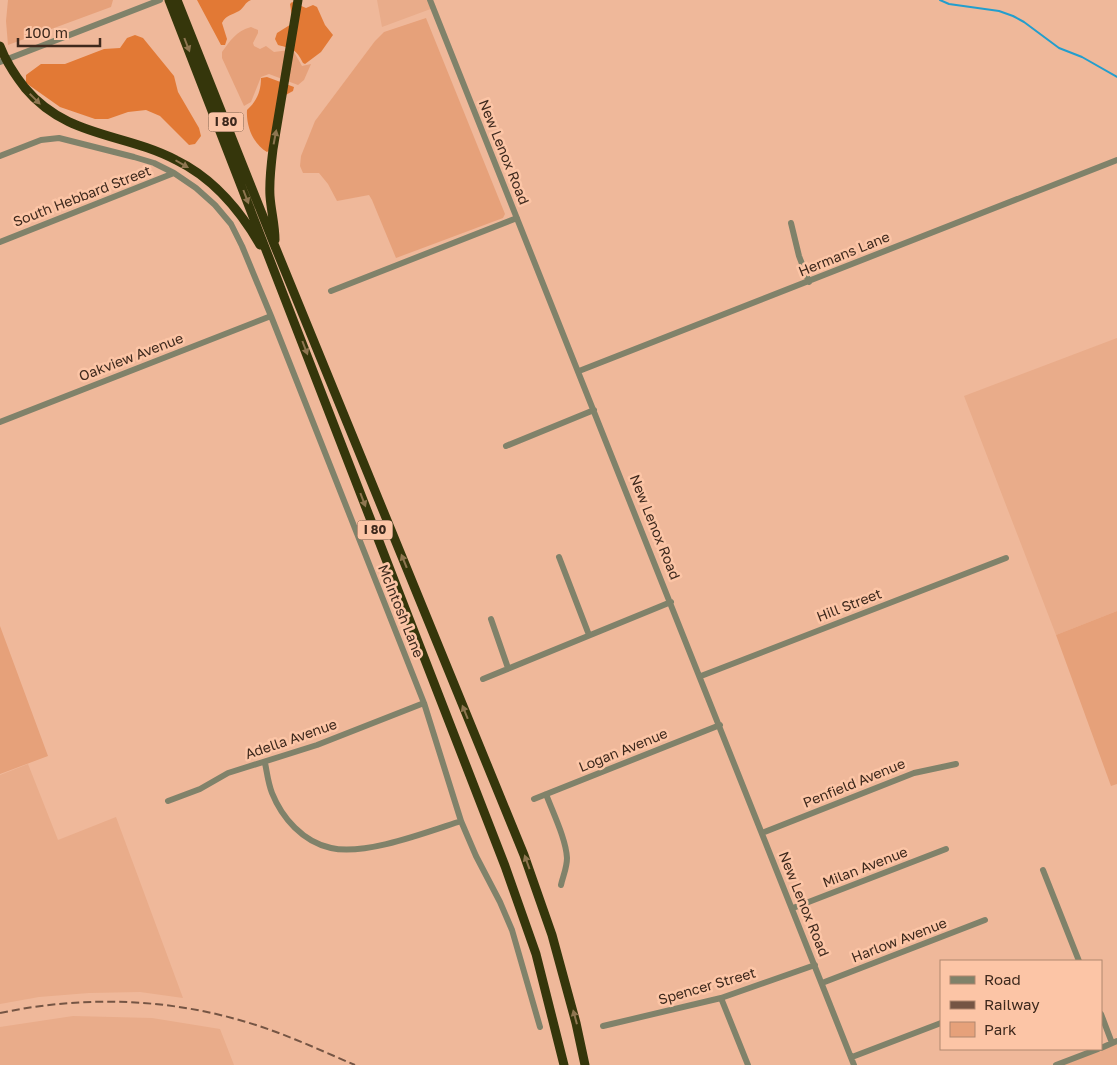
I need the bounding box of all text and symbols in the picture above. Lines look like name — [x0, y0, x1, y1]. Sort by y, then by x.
scale bar — [18, 15, 100, 47]
text: 100 m — [25, 23, 68, 41]
one-way arrow — [183, 38, 191, 53]
one-way arrow — [29, 93, 41, 105]
street label: New Lenox Road — [476, 97, 533, 207]
road number: I 80 — [208, 112, 244, 132]
one-way arrow — [271, 130, 279, 145]
one-way arrow — [176, 159, 189, 168]
street label: South Hebbard Street — [10, 161, 153, 230]
one-way arrow — [242, 190, 250, 205]
street label: Hermans Lane — [796, 228, 892, 280]
street label: Oakview Avenue — [76, 329, 185, 384]
one-way arrow — [301, 341, 309, 356]
street label: New Lenox Road — [627, 472, 684, 582]
one-way arrow — [360, 493, 368, 507]
road number: I 80 — [358, 520, 392, 540]
one-way arrow — [400, 553, 408, 568]
street label: McIntosh Lane — [375, 562, 428, 660]
street label: Hill Street — [814, 584, 884, 625]
one-way arrow — [461, 705, 469, 719]
street label: Adella Avenue — [243, 715, 339, 762]
street label: Logan Avenue — [576, 724, 670, 775]
street label: Penfield Avenue — [800, 754, 907, 811]
street label: Milan Avenue — [820, 843, 910, 891]
street label: New Lenox Road — [776, 849, 833, 959]
one-way arrow — [522, 855, 530, 870]
street label: Harlow Avenue — [849, 914, 949, 966]
legend — [940, 960, 1102, 1050]
street label: Spencer Street — [656, 964, 757, 1008]
text: Road — [984, 970, 1021, 988]
text: Railway — [984, 995, 1040, 1013]
one-way arrow — [571, 1010, 579, 1025]
text: Park — [984, 1020, 1017, 1038]

